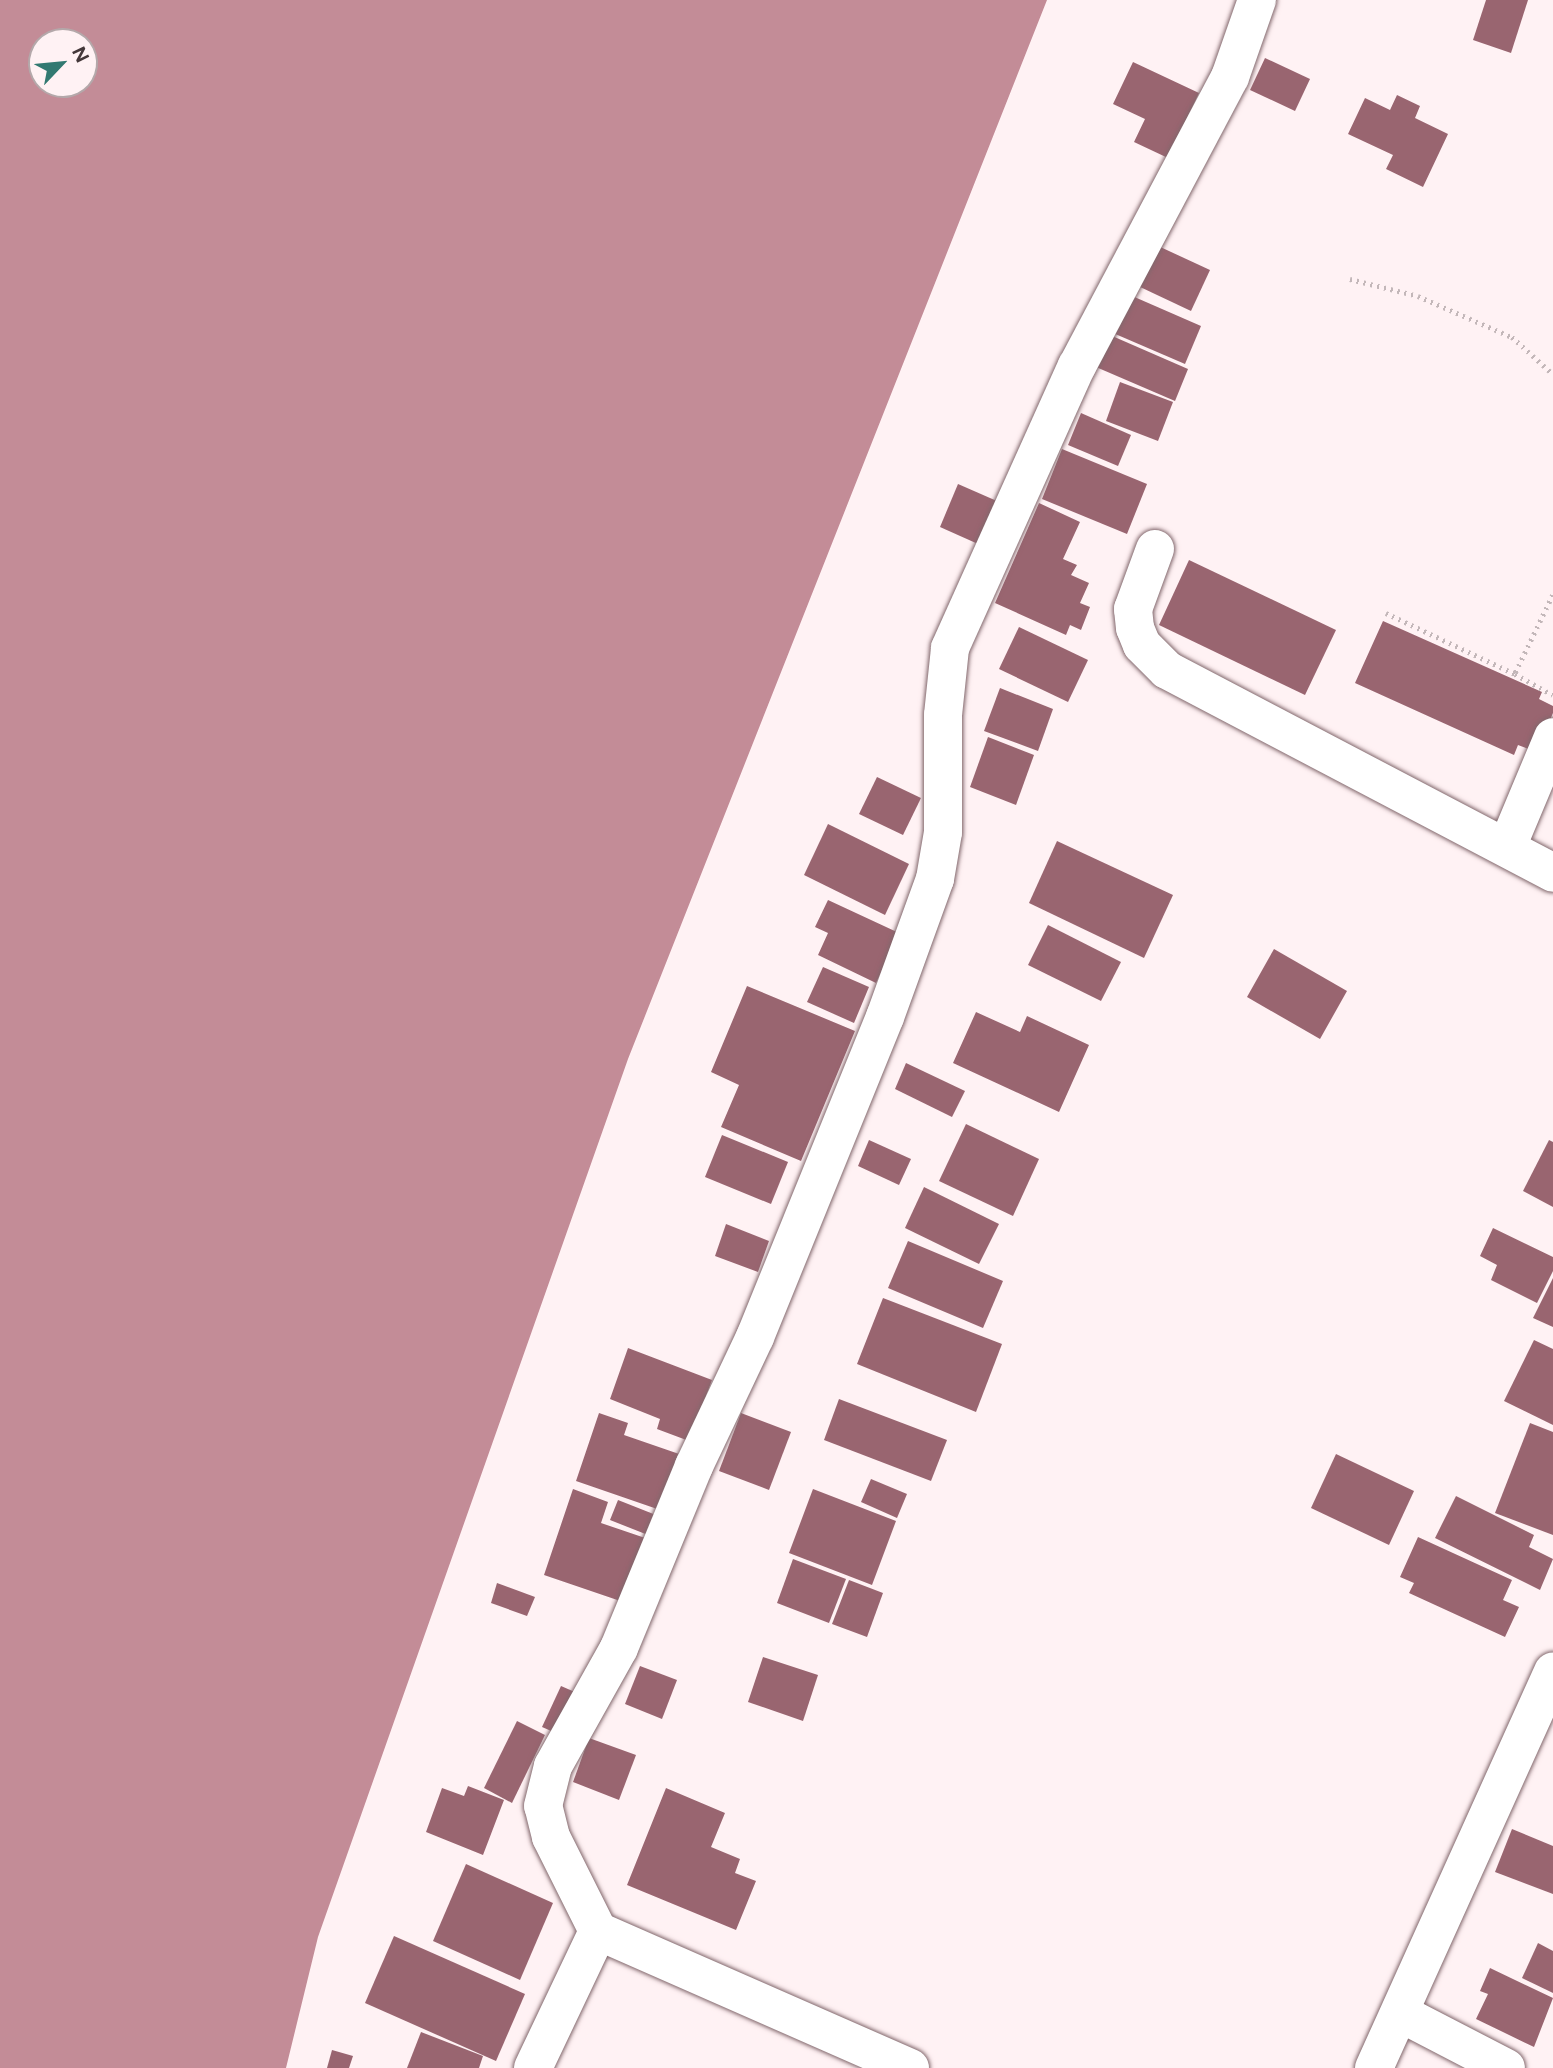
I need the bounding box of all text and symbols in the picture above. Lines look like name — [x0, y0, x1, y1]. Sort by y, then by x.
north arrow — [28, 28, 98, 98]
text: N — [67, 43, 94, 66]

